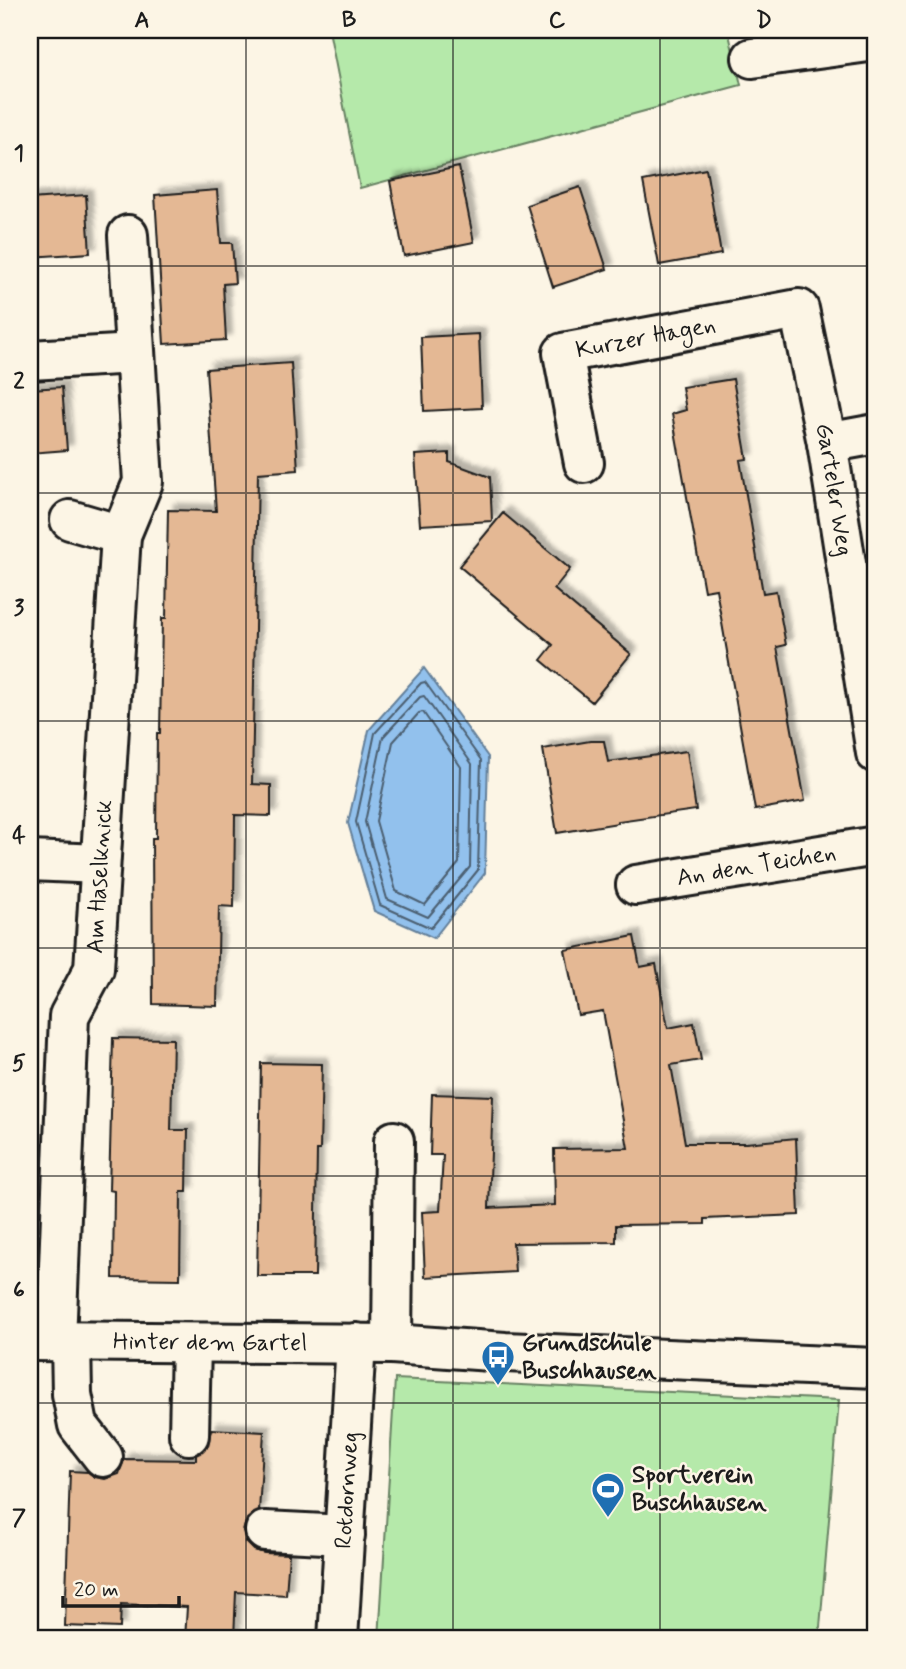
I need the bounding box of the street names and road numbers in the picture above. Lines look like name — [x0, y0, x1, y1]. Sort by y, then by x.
street label: Kurzer Hagen — [573, 309, 718, 366]
street label: Garteler Weg — [808, 420, 860, 558]
street label: Am Haselknick — [79, 799, 120, 954]
street label: An den Teichen — [674, 837, 838, 894]
street label: Hinter dem Gartel — [113, 1326, 307, 1359]
street label: Rotdornweg — [328, 1431, 366, 1550]

